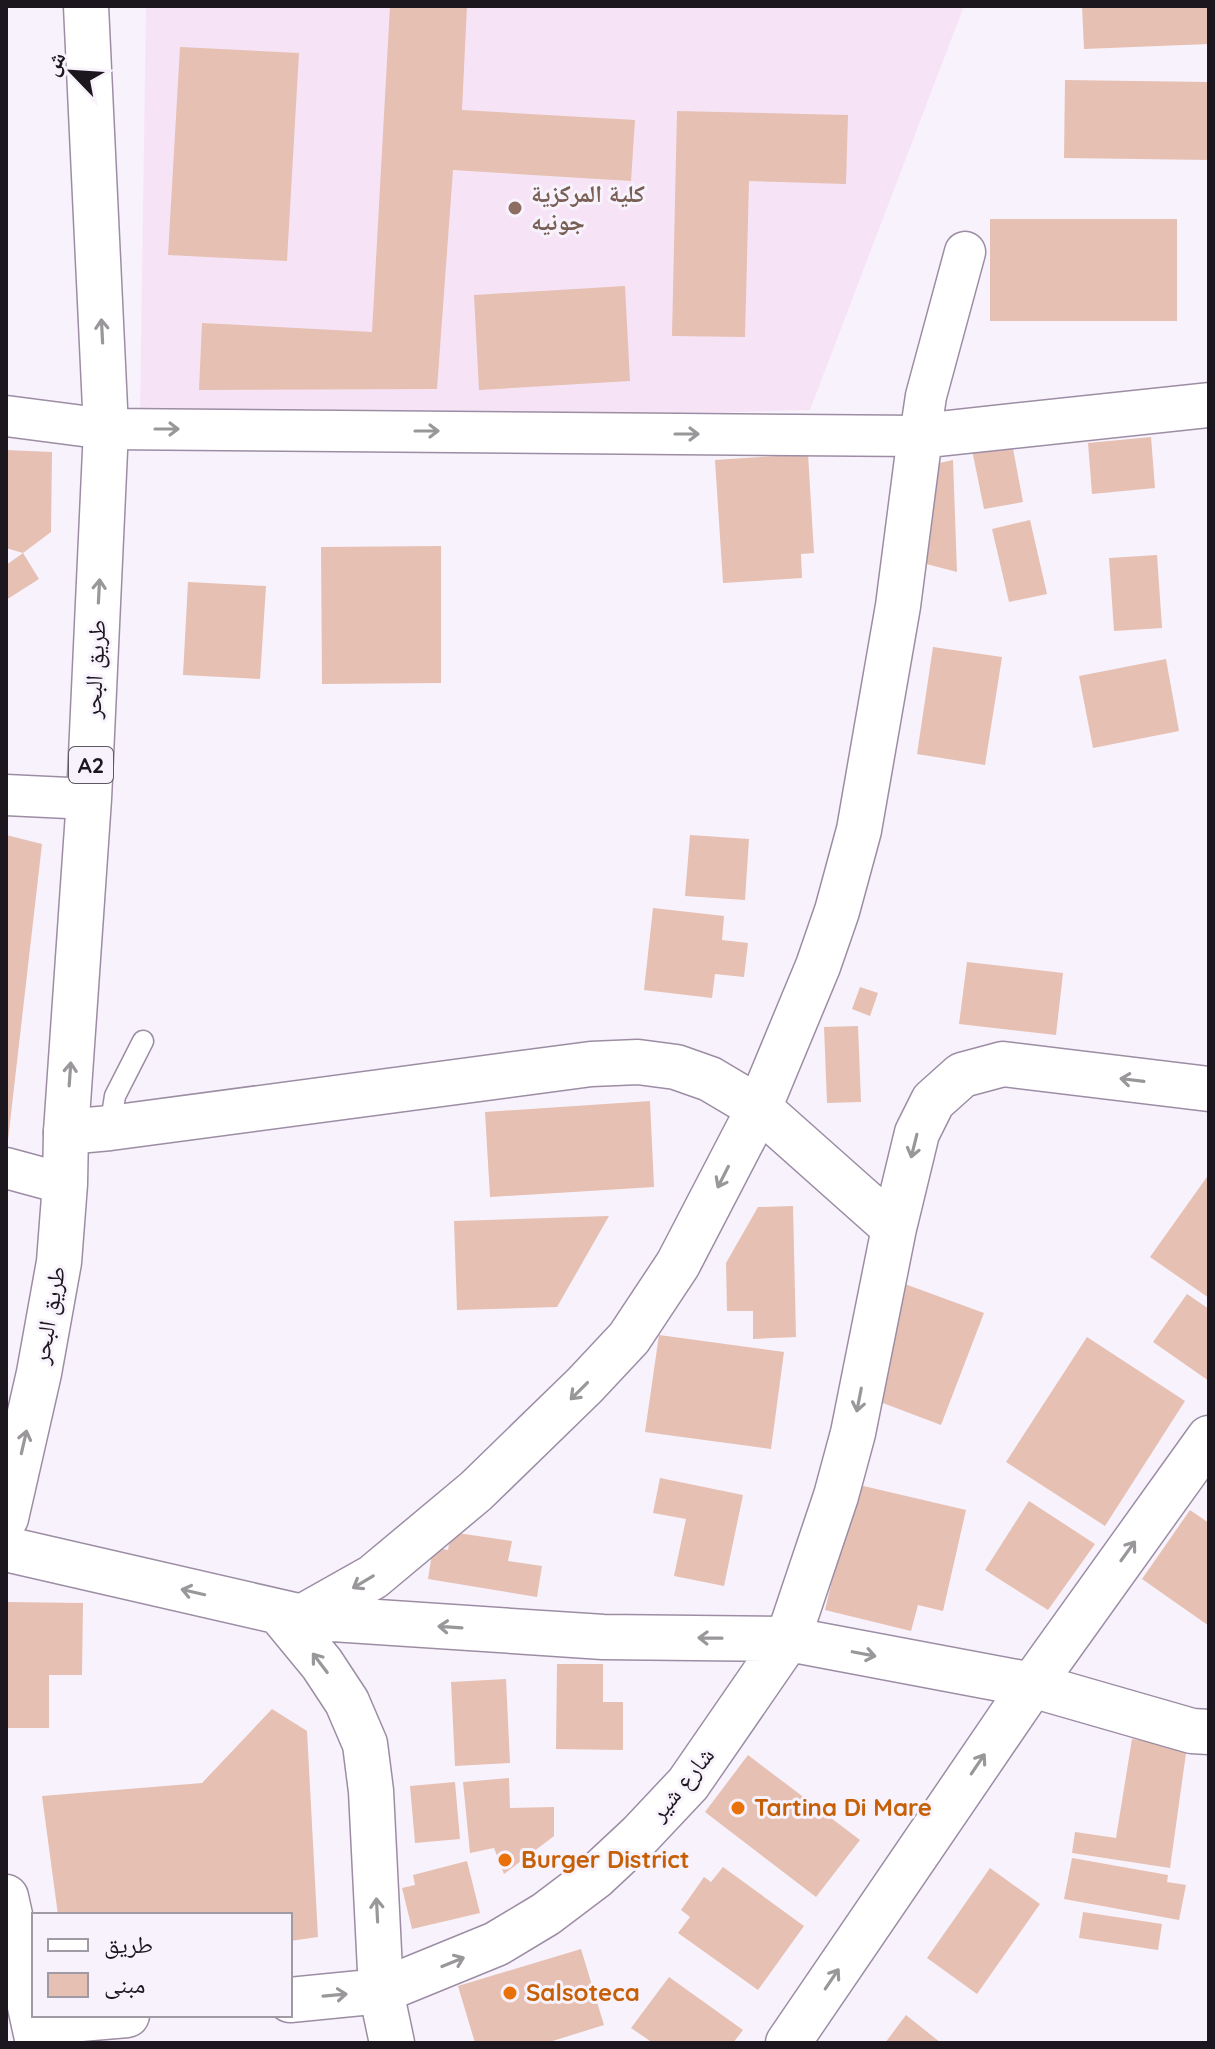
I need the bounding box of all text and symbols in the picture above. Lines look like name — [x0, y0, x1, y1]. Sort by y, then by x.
north arrow — [32, 32, 112, 112]
text: ش — [36, 47, 71, 80]
place label: كلية المركزية جونيه — [531, 178, 645, 236]
marker: كلية المركزية جونيه — [506, 199, 524, 217]
one-way arrow — [94, 318, 109, 345]
one-way arrow — [153, 421, 180, 437]
one-way arrow — [413, 424, 440, 439]
one-way arrow — [673, 426, 700, 442]
one-way arrow — [92, 578, 107, 605]
street label: طريق البحر — [76, 619, 112, 720]
road number: A2 — [69, 747, 113, 783]
one-way arrow — [63, 1061, 78, 1088]
one-way arrow — [1119, 1072, 1145, 1087]
one-way arrow — [905, 1133, 920, 1159]
one-way arrow — [715, 1165, 731, 1188]
street label: طريق البحر — [24, 1263, 71, 1367]
one-way arrow — [570, 1381, 589, 1400]
one-way arrow — [851, 1387, 866, 1413]
one-way arrow — [17, 1430, 32, 1455]
one-way arrow — [1119, 1541, 1136, 1562]
one-way arrow — [352, 1574, 375, 1590]
one-way arrow — [181, 1584, 207, 1599]
one-way arrow — [437, 1619, 464, 1634]
one-way arrow — [697, 1630, 724, 1646]
one-way arrow — [851, 1647, 877, 1662]
one-way arrow — [312, 1653, 329, 1674]
street label: شارع شير — [642, 1740, 721, 1828]
one-way arrow — [970, 1753, 987, 1775]
place label: Tartina Di Mare — [754, 1792, 932, 1822]
marker: Tartina Di Mare — [729, 1799, 747, 1817]
place label: Burger District — [521, 1844, 690, 1874]
marker: Burger District — [496, 1851, 514, 1869]
one-way arrow — [369, 1897, 384, 1924]
legend — [32, 1913, 292, 2017]
text: طريق — [104, 1929, 153, 1959]
one-way arrow — [440, 1953, 465, 1968]
one-way arrow — [824, 1968, 840, 1990]
text: مبنى — [104, 1969, 145, 1999]
place label: Salsoteca — [526, 1977, 640, 2007]
marker: Salsoteca — [501, 1984, 519, 2002]
one-way arrow — [321, 1988, 348, 2003]

